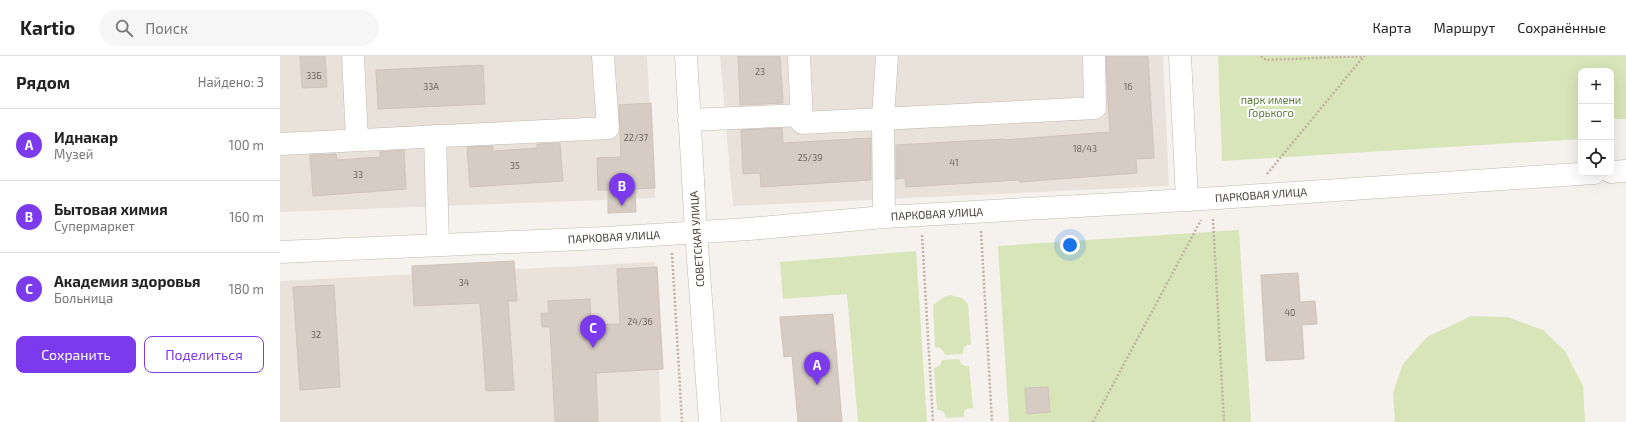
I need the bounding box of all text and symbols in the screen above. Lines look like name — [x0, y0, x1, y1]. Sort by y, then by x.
search box — [99, 10, 379, 46]
text: Kartio — [20, 16, 75, 39]
icon: search — [113, 17, 135, 39]
text: Поиск — [145, 19, 188, 37]
text: Карта — [1373, 19, 1411, 36]
text: Маршрут — [1433, 19, 1495, 36]
text: Сохранённые — [1517, 19, 1606, 36]
house number: 23 — [755, 66, 765, 77]
map controls — [1578, 68, 1614, 176]
button: + — [1578, 68, 1614, 104]
house number: 33Б — [306, 70, 322, 81]
text: Рядом — [16, 72, 70, 92]
text: Найдено: 3 — [198, 74, 264, 90]
house number: 33А — [423, 81, 439, 92]
house number: 16 — [1124, 81, 1132, 92]
park label: парк имени Горького — [1241, 93, 1301, 119]
button: − — [1578, 104, 1614, 140]
text: Иднакар — [54, 128, 118, 146]
house number: 22/37 — [624, 132, 649, 143]
text: A — [25, 137, 33, 153]
text: 100 m — [229, 137, 264, 153]
button: locate — [1578, 140, 1614, 176]
house number: 18/43 — [1073, 143, 1097, 154]
text: Музей — [54, 146, 93, 162]
house number: 25/39 — [798, 152, 822, 163]
house number: 41 — [949, 157, 959, 168]
house number: 35 — [510, 160, 520, 171]
house number: 33 — [353, 169, 363, 180]
pin: B — [609, 173, 635, 206]
street label: ПАРКОВАЯ УЛИЦА — [1214, 185, 1308, 204]
street label: СОВЕТСКАЯ УЛИЦА — [687, 190, 706, 288]
text: Бытовая химия — [54, 200, 168, 218]
street label: ПАРКОВАЯ УЛИЦА — [891, 205, 984, 222]
text: B — [25, 209, 33, 225]
text: 160 m — [229, 209, 264, 225]
text: Супермаркет — [54, 218, 135, 234]
street label: ПАРКОВАЯ УЛИЦА — [568, 228, 661, 245]
your location — [1060, 235, 1080, 255]
text: Академия здоровья — [54, 272, 200, 290]
house number: 34 — [459, 277, 470, 288]
text: C — [25, 281, 33, 297]
text: 180 m — [229, 281, 264, 297]
text: Больница — [54, 290, 113, 306]
house number: 40 — [1285, 307, 1295, 318]
pin: C — [580, 315, 606, 348]
house number: 24/36 — [627, 316, 653, 327]
house number: 32 — [311, 329, 321, 340]
button: Сохранить — [16, 336, 136, 373]
button: Поделиться — [144, 336, 264, 373]
pin: A — [804, 352, 830, 385]

